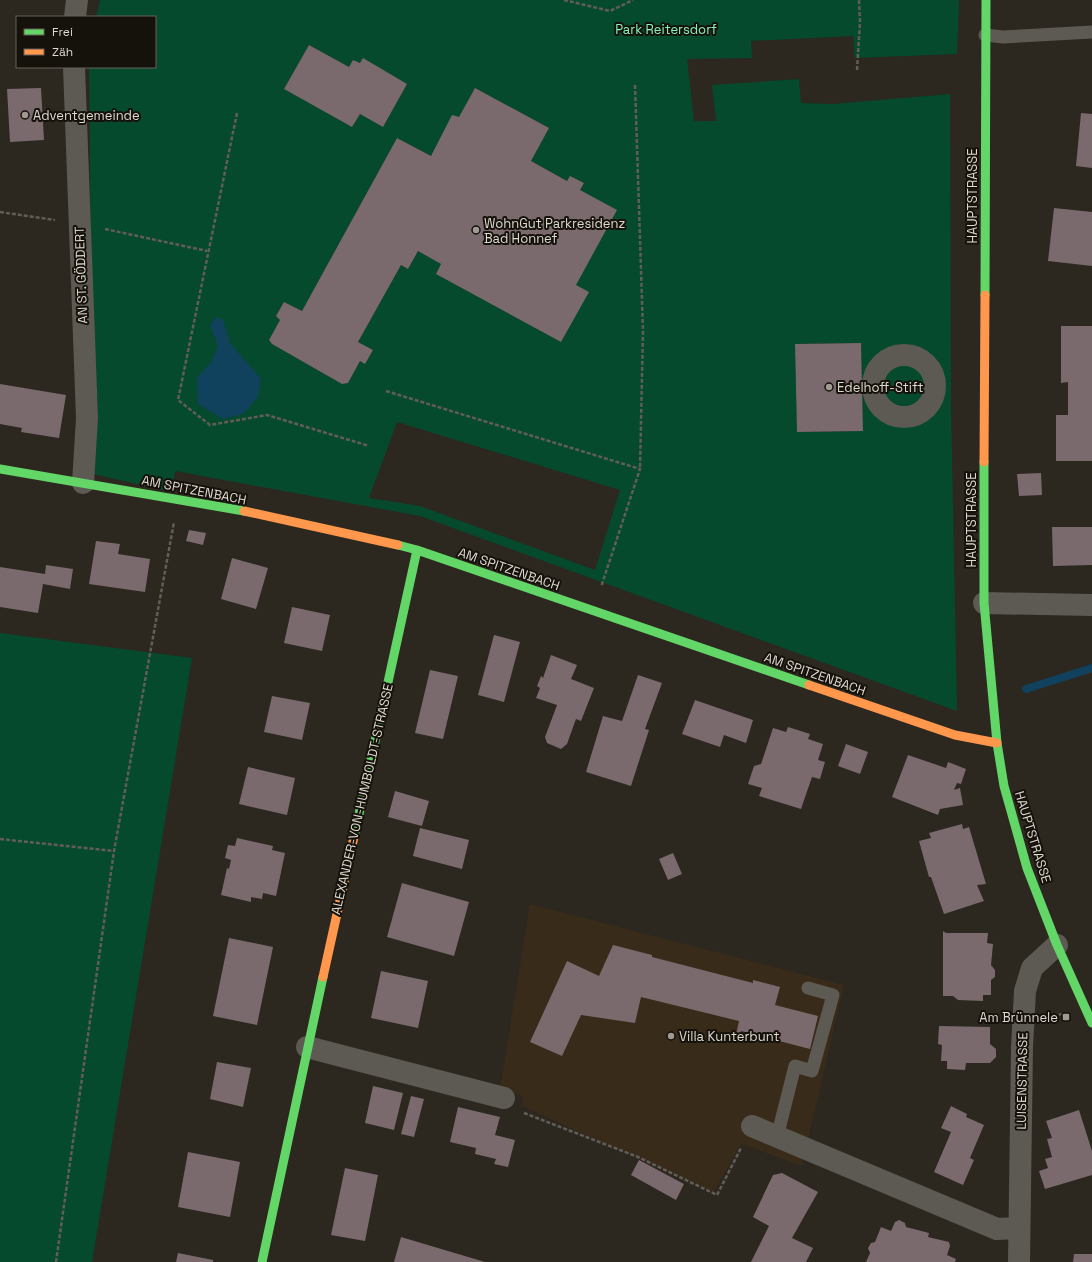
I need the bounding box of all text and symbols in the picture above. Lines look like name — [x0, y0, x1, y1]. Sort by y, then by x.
legend — [16, 16, 156, 68]
park label: Park Reitersdorf — [615, 21, 717, 38]
text: Frei — [52, 24, 73, 40]
text: Zäh — [52, 44, 73, 60]
place label: Adventgemeinde — [33, 107, 140, 124]
marker: Adventgemeinde — [20, 110, 30, 120]
street label: HAUPTSTRASSE — [964, 148, 981, 244]
place label: WohnGut Parkresidenz Bad Honnef — [484, 215, 625, 247]
marker: WohnGut Parkresidenz Bad Honnef — [471, 225, 481, 235]
street label: AN ST. GÖDDERT — [71, 226, 91, 324]
place label: Edelhoff-Stift — [837, 379, 924, 396]
marker: Edelhoff-Stift — [824, 382, 834, 392]
street label: AM SPITZENBACH — [140, 472, 248, 508]
street label: HAUPTSTRASSE — [963, 472, 980, 568]
street label: AM SPITZENBACH — [456, 544, 562, 594]
street label: AM SPITZENBACH — [762, 649, 868, 699]
street label: ALEXANDER-VON-HUMBOLDT-STRASSE — [327, 682, 397, 916]
street label: HAUPTSTRASSE — [1011, 789, 1055, 885]
place label: Am Brünnele — [979, 1009, 1058, 1026]
marker: Am Brünnele — [1061, 1012, 1071, 1022]
place label: Villa Kunterbunt — [679, 1028, 779, 1045]
marker: Villa Kunterbunt — [666, 1031, 676, 1041]
street label: LUISENSTRASSE — [1013, 1032, 1031, 1130]

